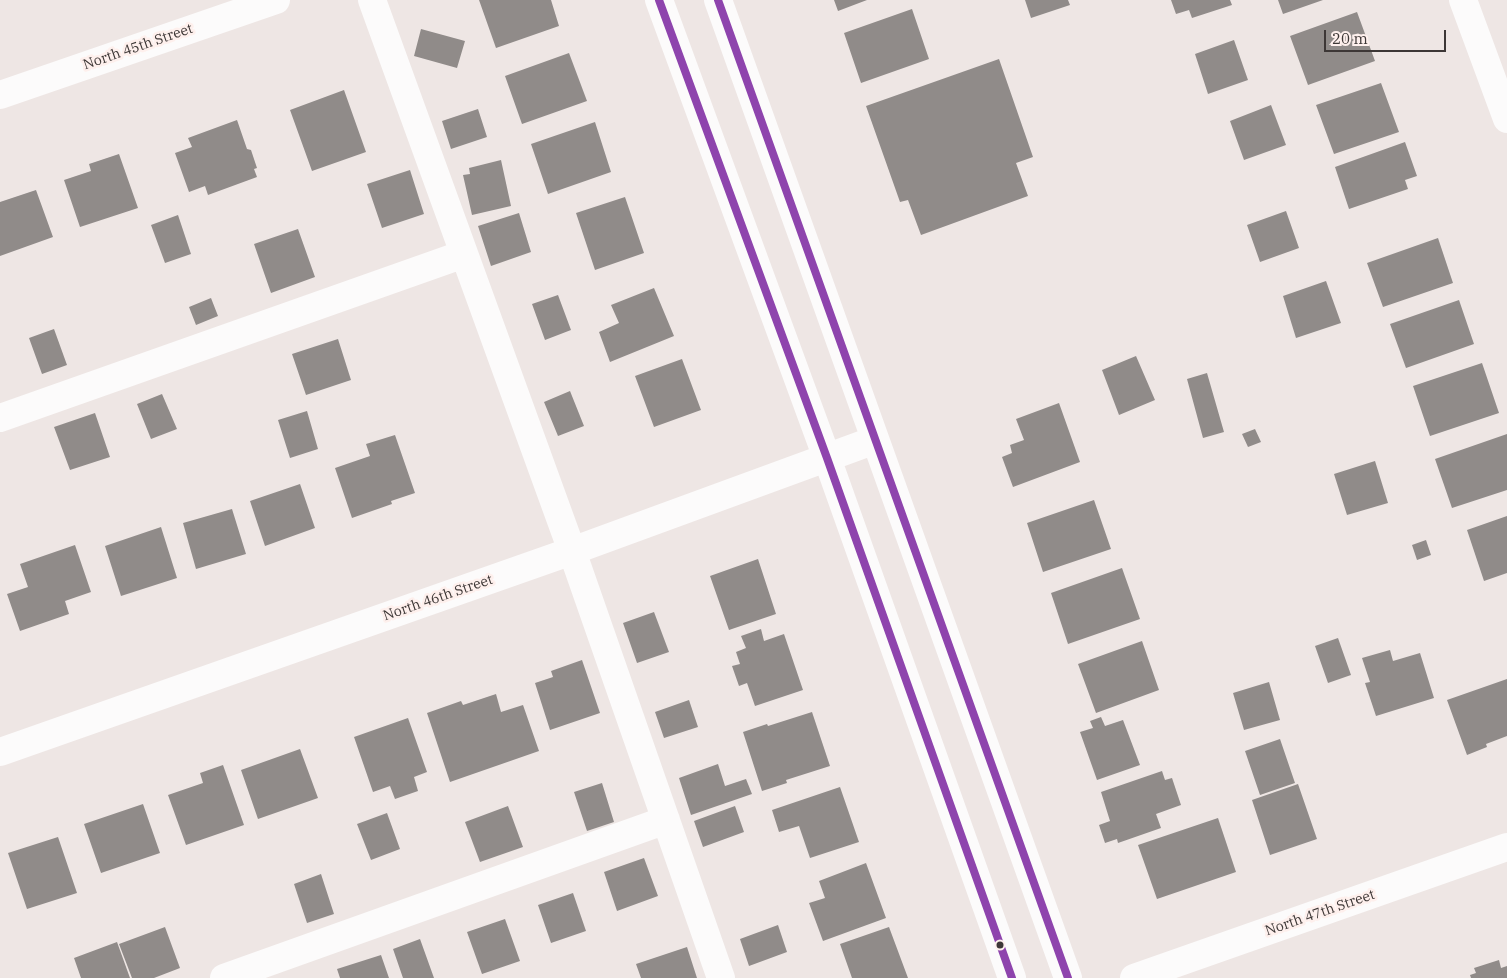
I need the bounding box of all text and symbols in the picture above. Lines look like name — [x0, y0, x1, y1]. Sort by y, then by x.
street label: North 45th Street — [81, 20, 195, 74]
scale bar — [1327, 20, 1450, 52]
text: 20 m — [1332, 29, 1368, 48]
street label: North 46th Street — [381, 571, 495, 625]
street label: North 47th Street — [1263, 886, 1377, 940]
unlabelled marker — [995, 940, 1005, 950]

